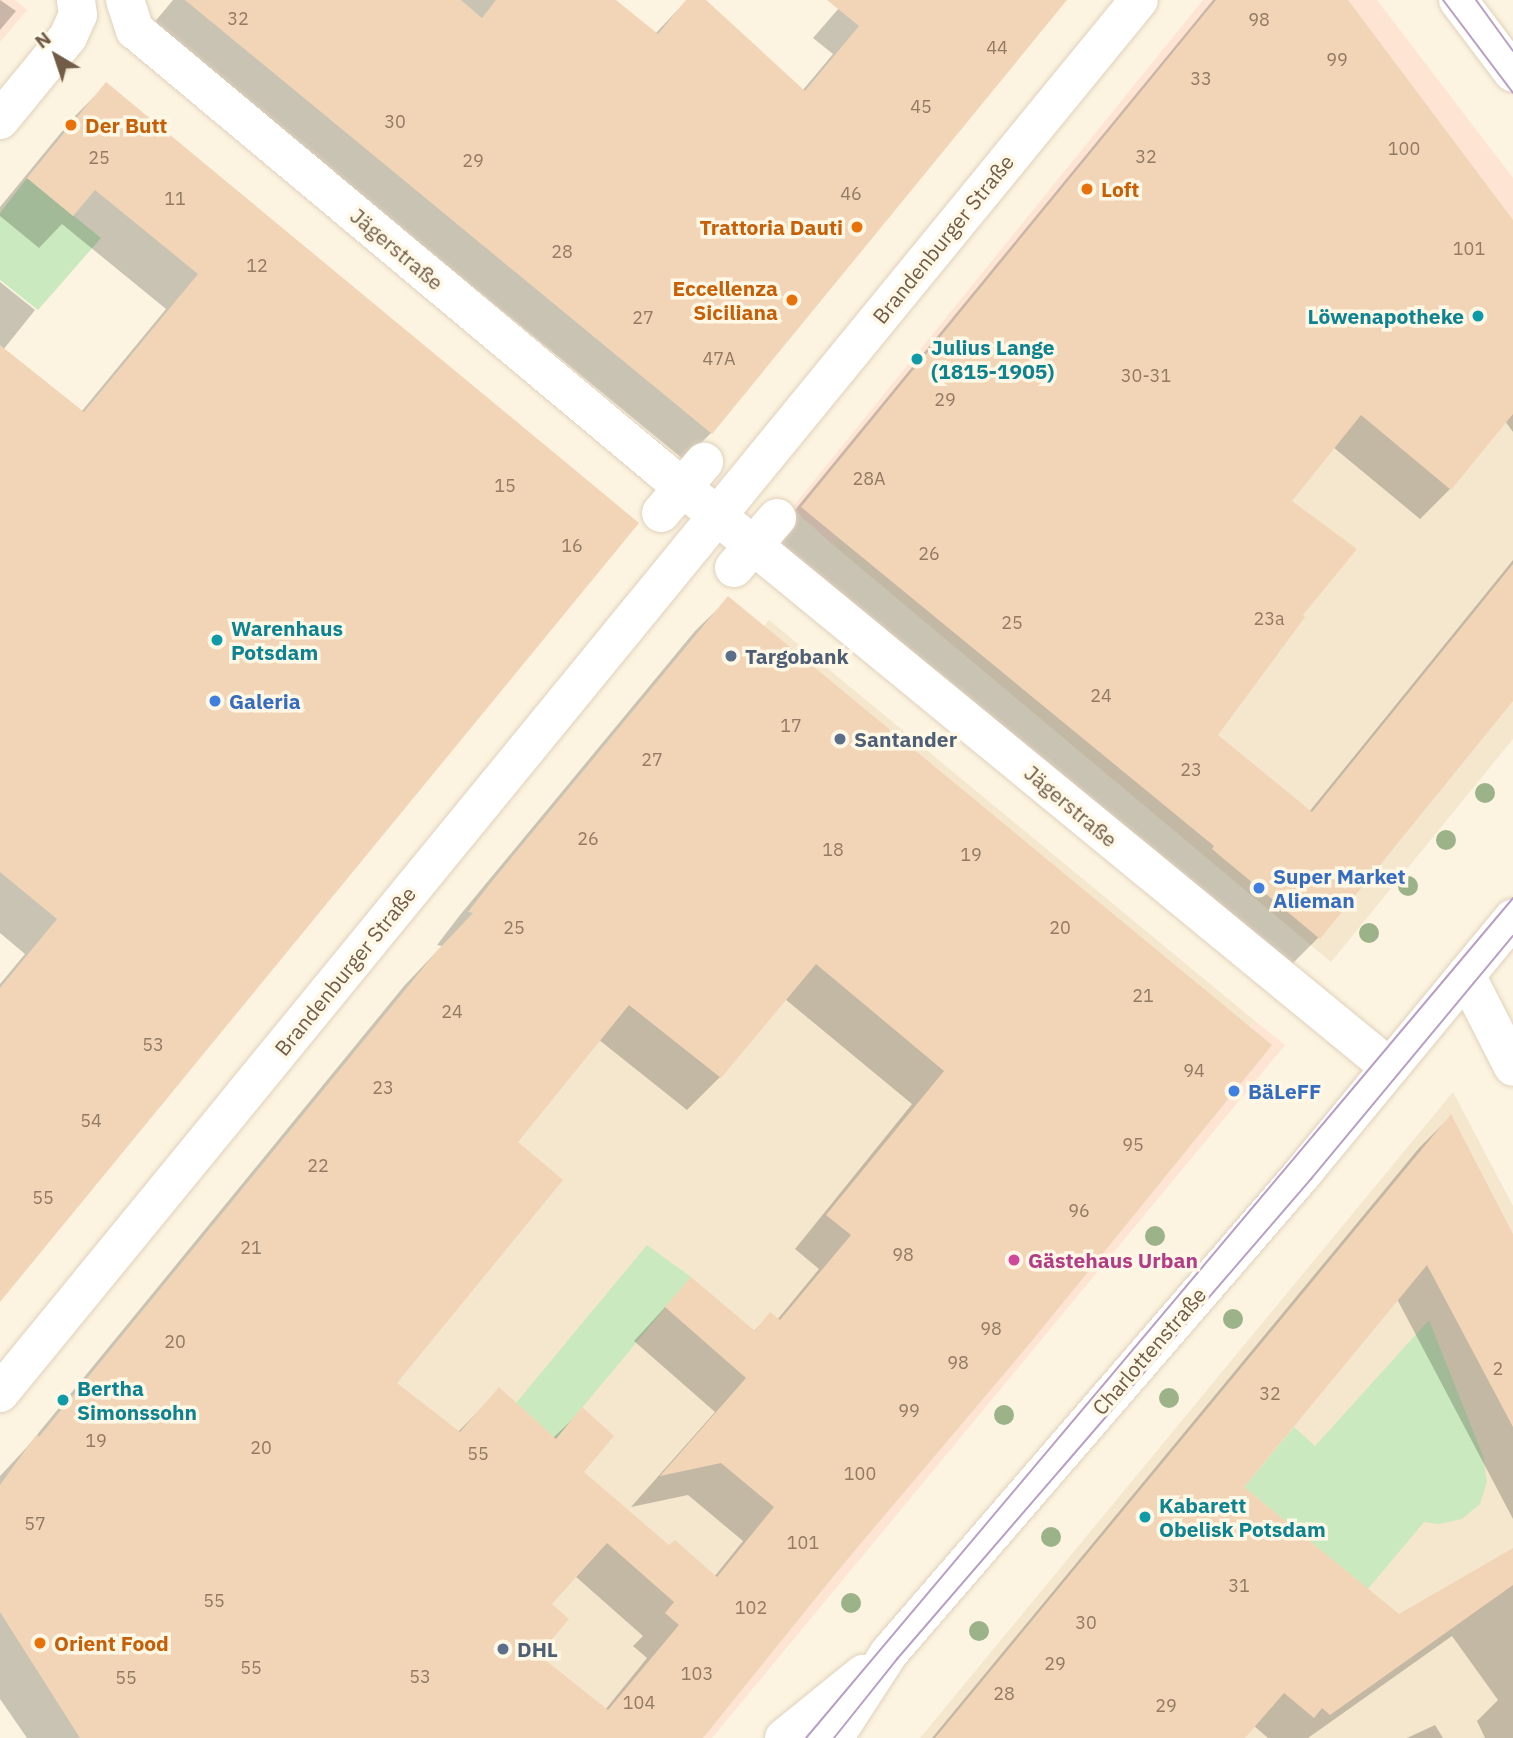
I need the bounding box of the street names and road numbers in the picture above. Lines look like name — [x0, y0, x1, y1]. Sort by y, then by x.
street label: Brandenburger Straße — [867, 149, 1019, 329]
street label: Jägerstraße — [345, 203, 449, 295]
street label: Jägerstraße — [1019, 760, 1123, 852]
street label: Brandenburger Straße — [269, 881, 421, 1061]
street label: Charlottenstraße — [1087, 1282, 1211, 1420]

